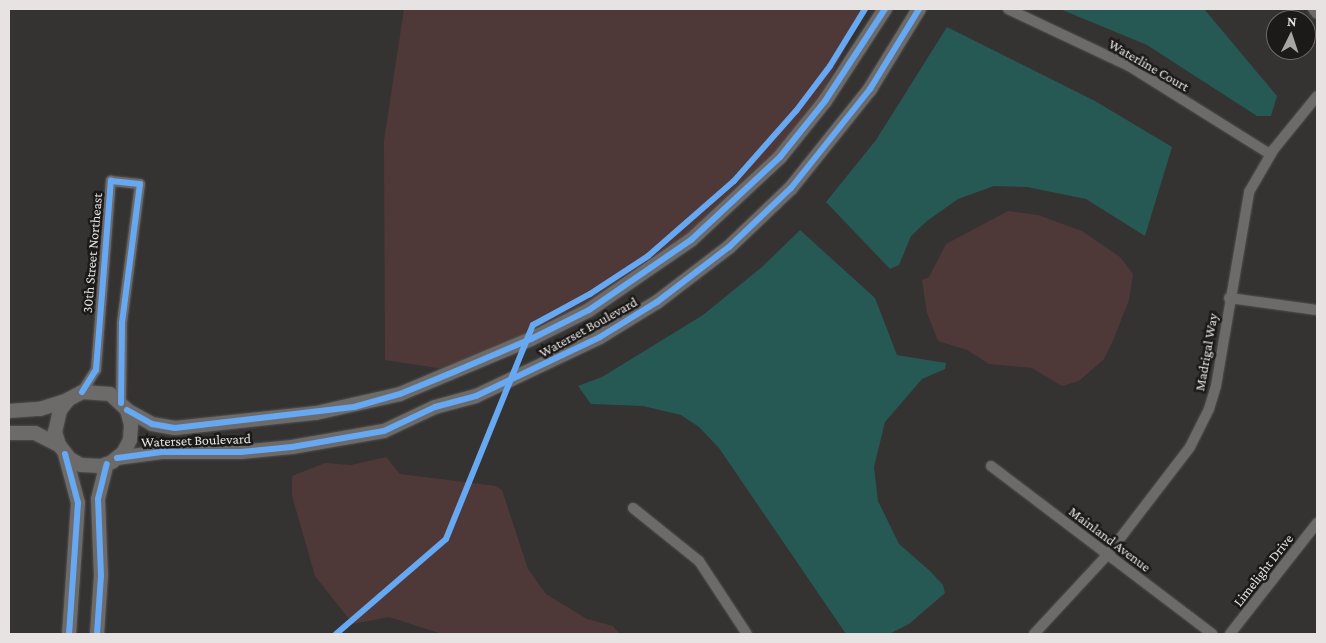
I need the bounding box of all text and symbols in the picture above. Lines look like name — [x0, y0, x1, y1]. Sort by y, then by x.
north arrow — [1266, 10, 1316, 60]
text: N — [1287, 13, 1297, 29]
street label: Waterline Court — [1106, 35, 1192, 95]
street label: 30th Street Northeast — [78, 192, 106, 314]
street label: Waterset Boulevard — [536, 293, 640, 361]
street label: Madrigal Way — [1191, 312, 1221, 392]
street label: Waterset Boulevard — [141, 430, 251, 450]
street label: Mainland Avenue — [1066, 503, 1154, 575]
street label: Limelight Drive — [1229, 530, 1297, 610]

